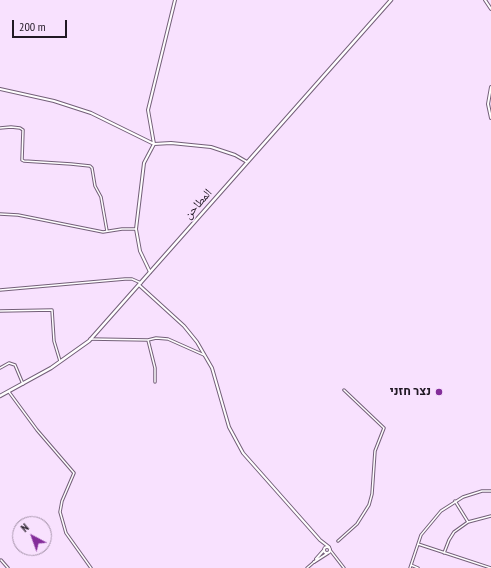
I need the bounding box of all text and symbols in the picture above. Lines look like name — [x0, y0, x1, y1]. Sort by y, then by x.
scale bar — [14, 12, 69, 38]
text: 200 m — [19, 19, 46, 34]
street label: المطاحن — [181, 186, 215, 222]
place label: נצר חזני — [390, 385, 431, 399]
marker: נצר חזני — [434, 387, 444, 397]
north arrow — [12, 516, 52, 556]
text: N — [18, 520, 32, 535]

